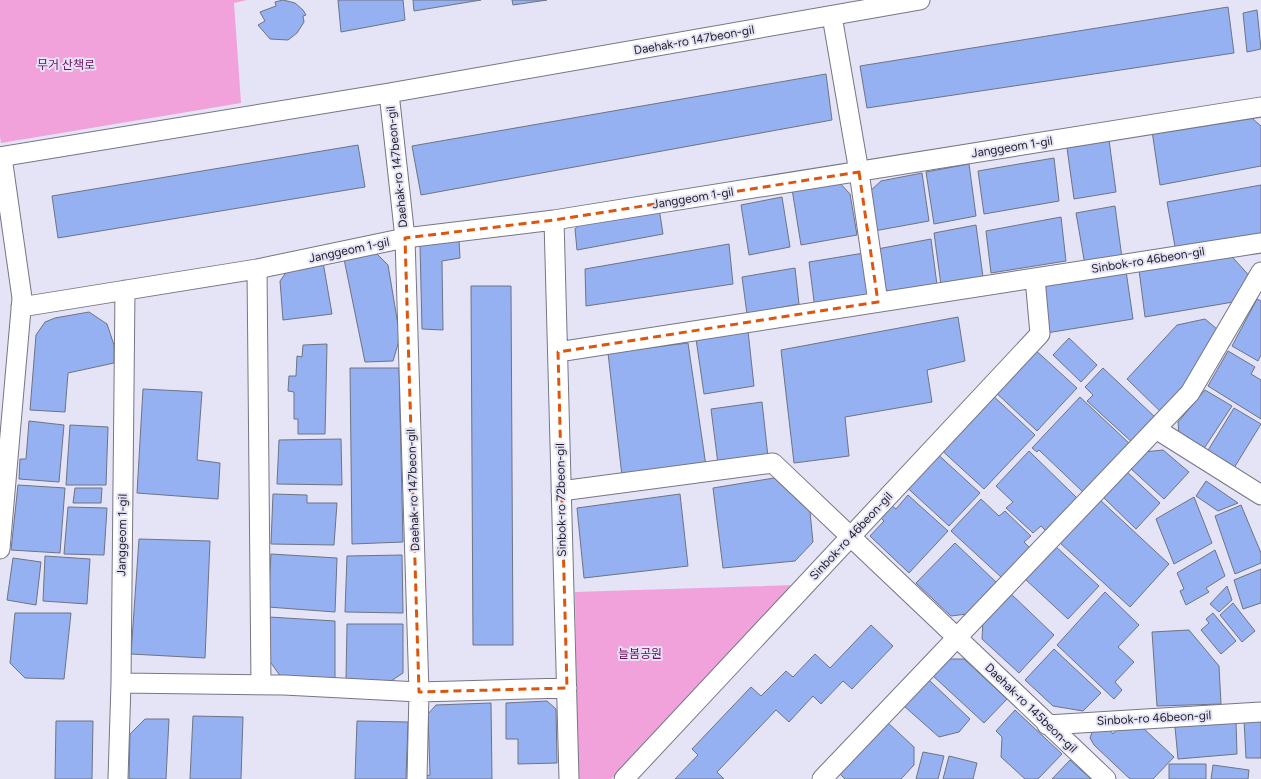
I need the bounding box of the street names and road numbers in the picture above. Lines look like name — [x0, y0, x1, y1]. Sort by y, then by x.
street label: Daehak-ro 147beon-gil — [633, 23, 755, 57]
street label: Daehak-ro 147beon-gil — [384, 106, 410, 228]
street label: Janggeom 1-gil — [970, 134, 1054, 160]
street label: Janggeom 1-gil — [651, 185, 735, 211]
street label: Janggeom 1-gil — [307, 235, 391, 265]
street label: Sinbok-ro 46beon-gil — [1090, 244, 1206, 276]
street label: Daehak-ro 147beon-gil — [404, 429, 422, 551]
street label: Sinbok-ro 72beon-gil — [553, 443, 569, 557]
street label: Sinbok-ro 46beon-gil — [807, 489, 895, 583]
street label: Janggeom 1-gil — [114, 494, 130, 576]
street label: Daehak-ro 145beon-gil — [982, 660, 1080, 756]
street label: Sinbok-ro 46beon-gil — [1096, 708, 1212, 728]

